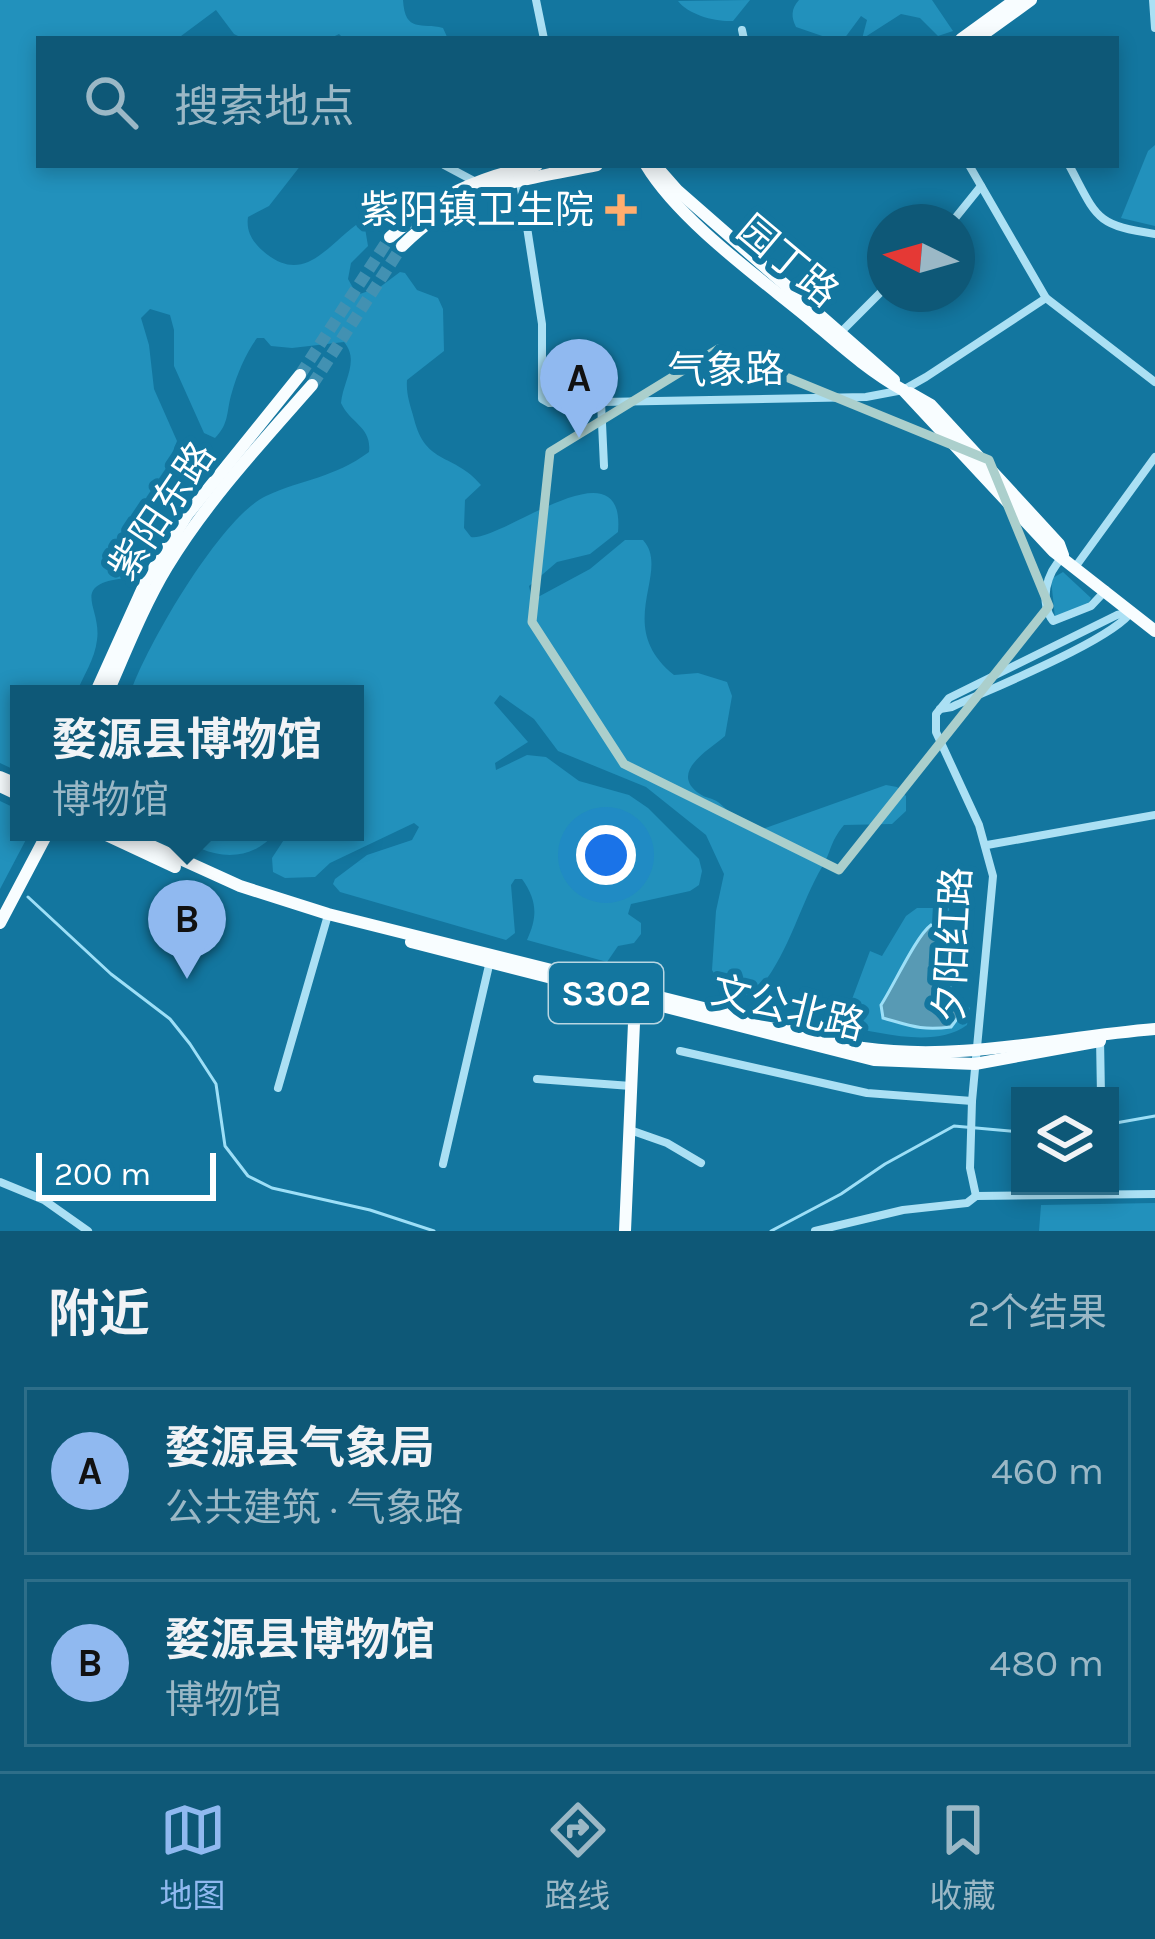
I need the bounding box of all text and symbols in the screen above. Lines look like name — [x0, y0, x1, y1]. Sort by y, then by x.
search box — [36, 36, 1119, 168]
icon: search — [78, 69, 144, 135]
text: 搜索地点 — [174, 81, 354, 133]
place label: 紫阳镇卫生院 — [360, 187, 594, 233]
marker: 紫阳镇卫生院 — [605, 194, 637, 226]
north arrow — [867, 204, 975, 312]
street label: 园丁路 — [728, 206, 848, 316]
pin: A — [540, 339, 618, 438]
street label: 气象路 — [667, 346, 785, 394]
street label: 紫阳东路 — [99, 433, 225, 589]
popup — [10, 685, 364, 841]
text: 婺源县博物馆 — [52, 714, 322, 766]
text: 博物馆 — [52, 777, 169, 823]
your location — [576, 825, 636, 885]
street label: 夕阳红路 — [926, 866, 980, 1024]
pin: B — [148, 880, 226, 979]
road number: S302 — [549, 963, 663, 1023]
street label: 文公北路 — [707, 967, 869, 1049]
map controls — [1011, 1087, 1119, 1195]
button: layers — [1011, 1087, 1119, 1195]
scale bar — [36, 1147, 216, 1200]
text: 200 m — [54, 1155, 151, 1193]
text: 附近 — [48, 1284, 150, 1344]
text: 2个结果 — [967, 1290, 1107, 1336]
text: 婺源县气象局 — [165, 1422, 435, 1474]
text: A — [78, 1448, 102, 1494]
text: 460 m — [991, 1448, 1104, 1494]
text: 公共建筑 · 气象路 — [165, 1485, 464, 1531]
text: 婺源县博物馆 — [165, 1614, 435, 1666]
text: B — [77, 1640, 103, 1686]
text: 480 m — [989, 1640, 1104, 1686]
text: 博物馆 — [165, 1677, 282, 1723]
tab: 地图 — [160, 1797, 226, 1917]
tab: 路线 — [545, 1797, 611, 1917]
tab: 收藏 — [930, 1797, 996, 1917]

